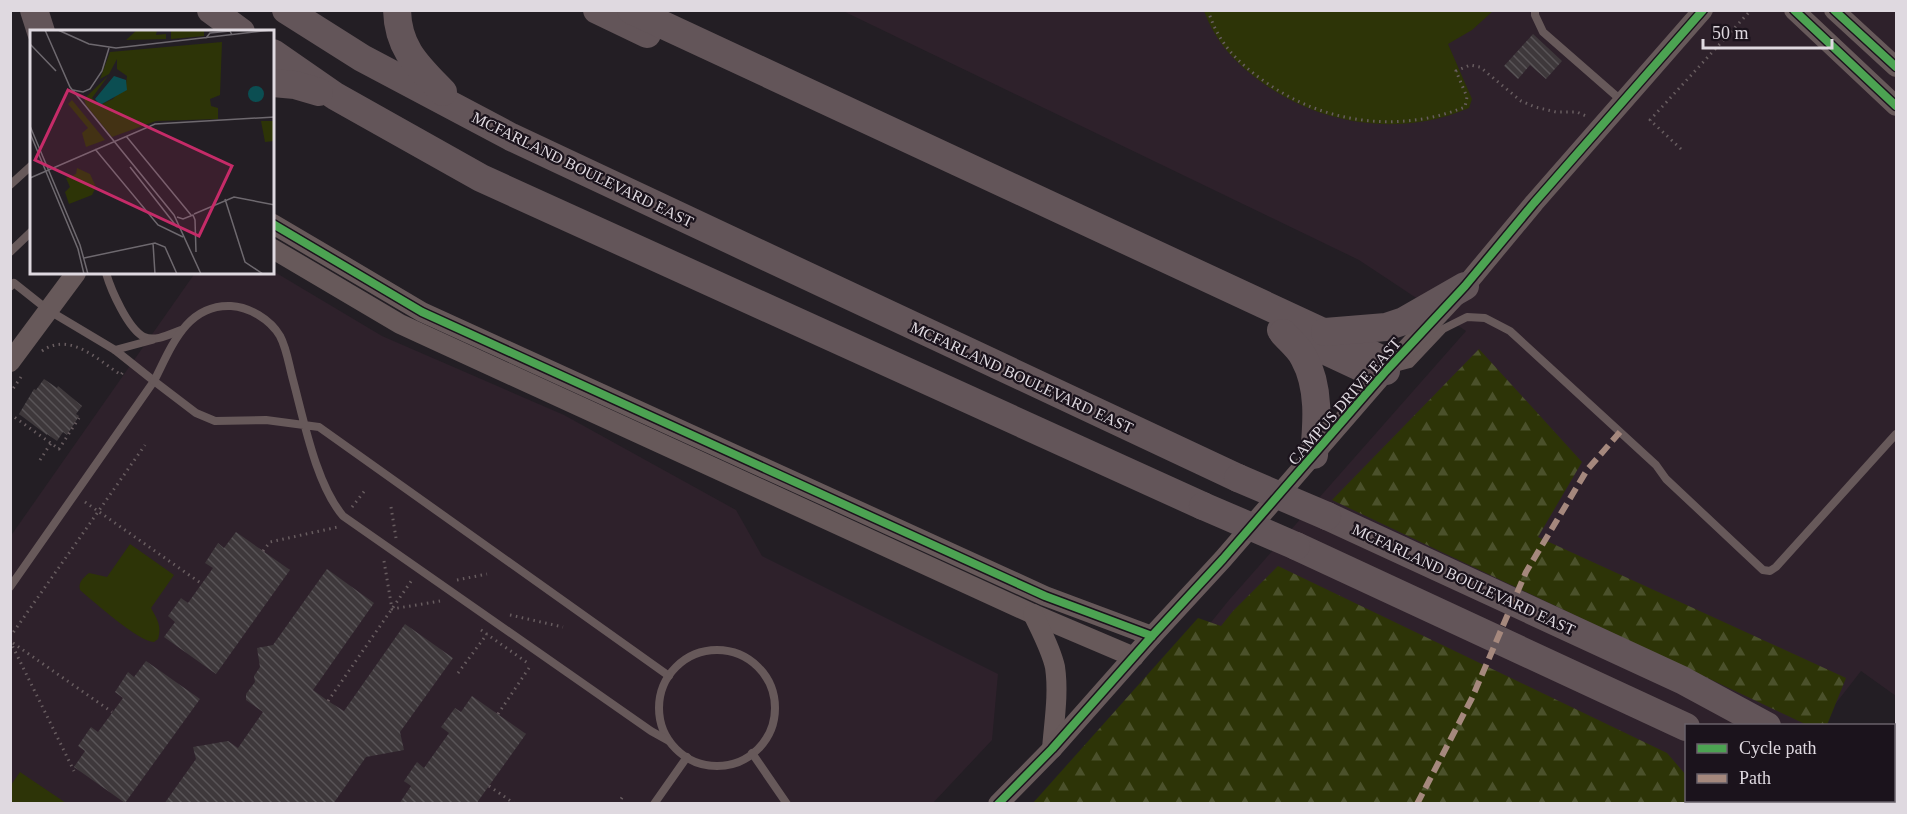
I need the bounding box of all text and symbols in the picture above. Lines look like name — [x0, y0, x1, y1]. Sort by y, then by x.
scale bar — [1703, 12, 1832, 50]
text: 50 m — [1712, 23, 1749, 43]
inset map — [30, 30, 274, 274]
street label: MCFARLAND BOULEVARD EAST — [469, 108, 696, 231]
street label: MCFARLAND BOULEVARD EAST — [908, 318, 1136, 437]
street label: CAMPUS DRIVE EAST — [1285, 334, 1404, 468]
street label: MCFARLAND BOULEVARD EAST — [1350, 520, 1578, 639]
legend — [1685, 724, 1895, 802]
text: Cycle path — [1739, 738, 1816, 758]
text: Path — [1739, 768, 1771, 788]

